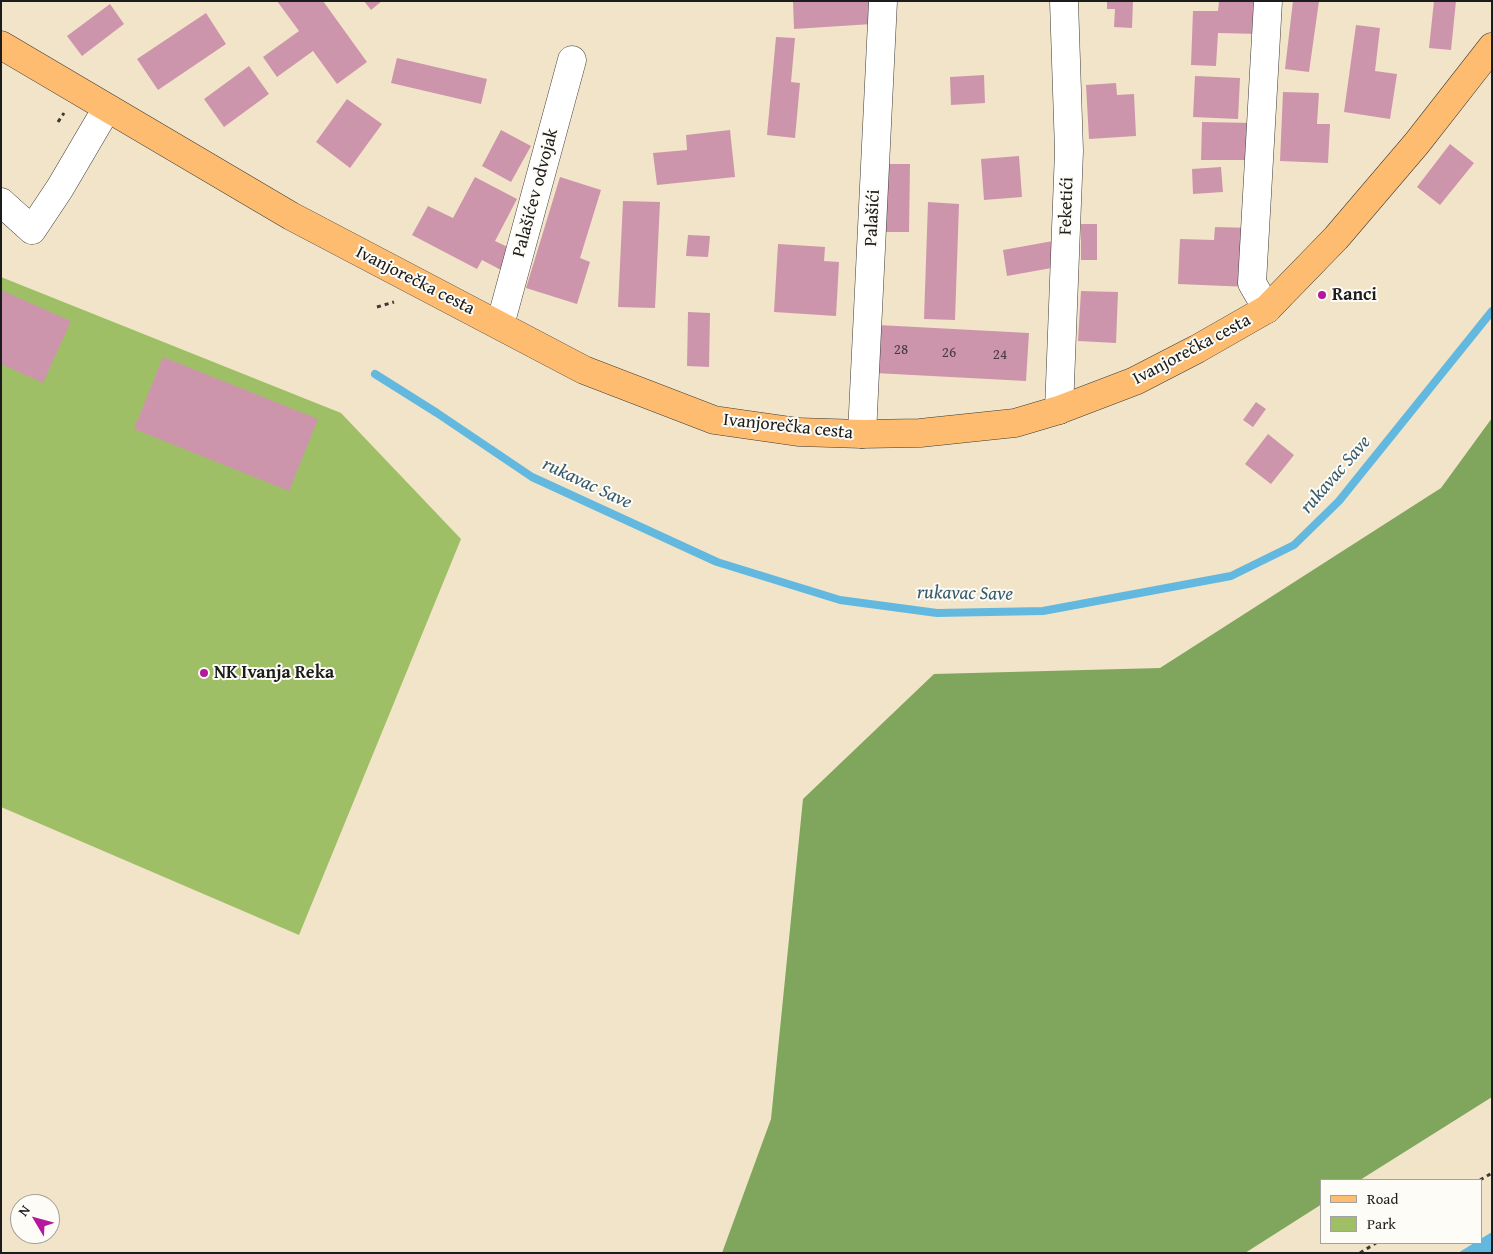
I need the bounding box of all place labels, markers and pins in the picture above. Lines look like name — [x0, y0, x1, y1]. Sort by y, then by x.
place label: Ranci — [1332, 284, 1377, 306]
marker: Ranci — [1316, 289, 1328, 301]
place label: NK Ivanja Reka — [214, 662, 334, 684]
marker: NK Ivanja Reka — [198, 667, 210, 679]

